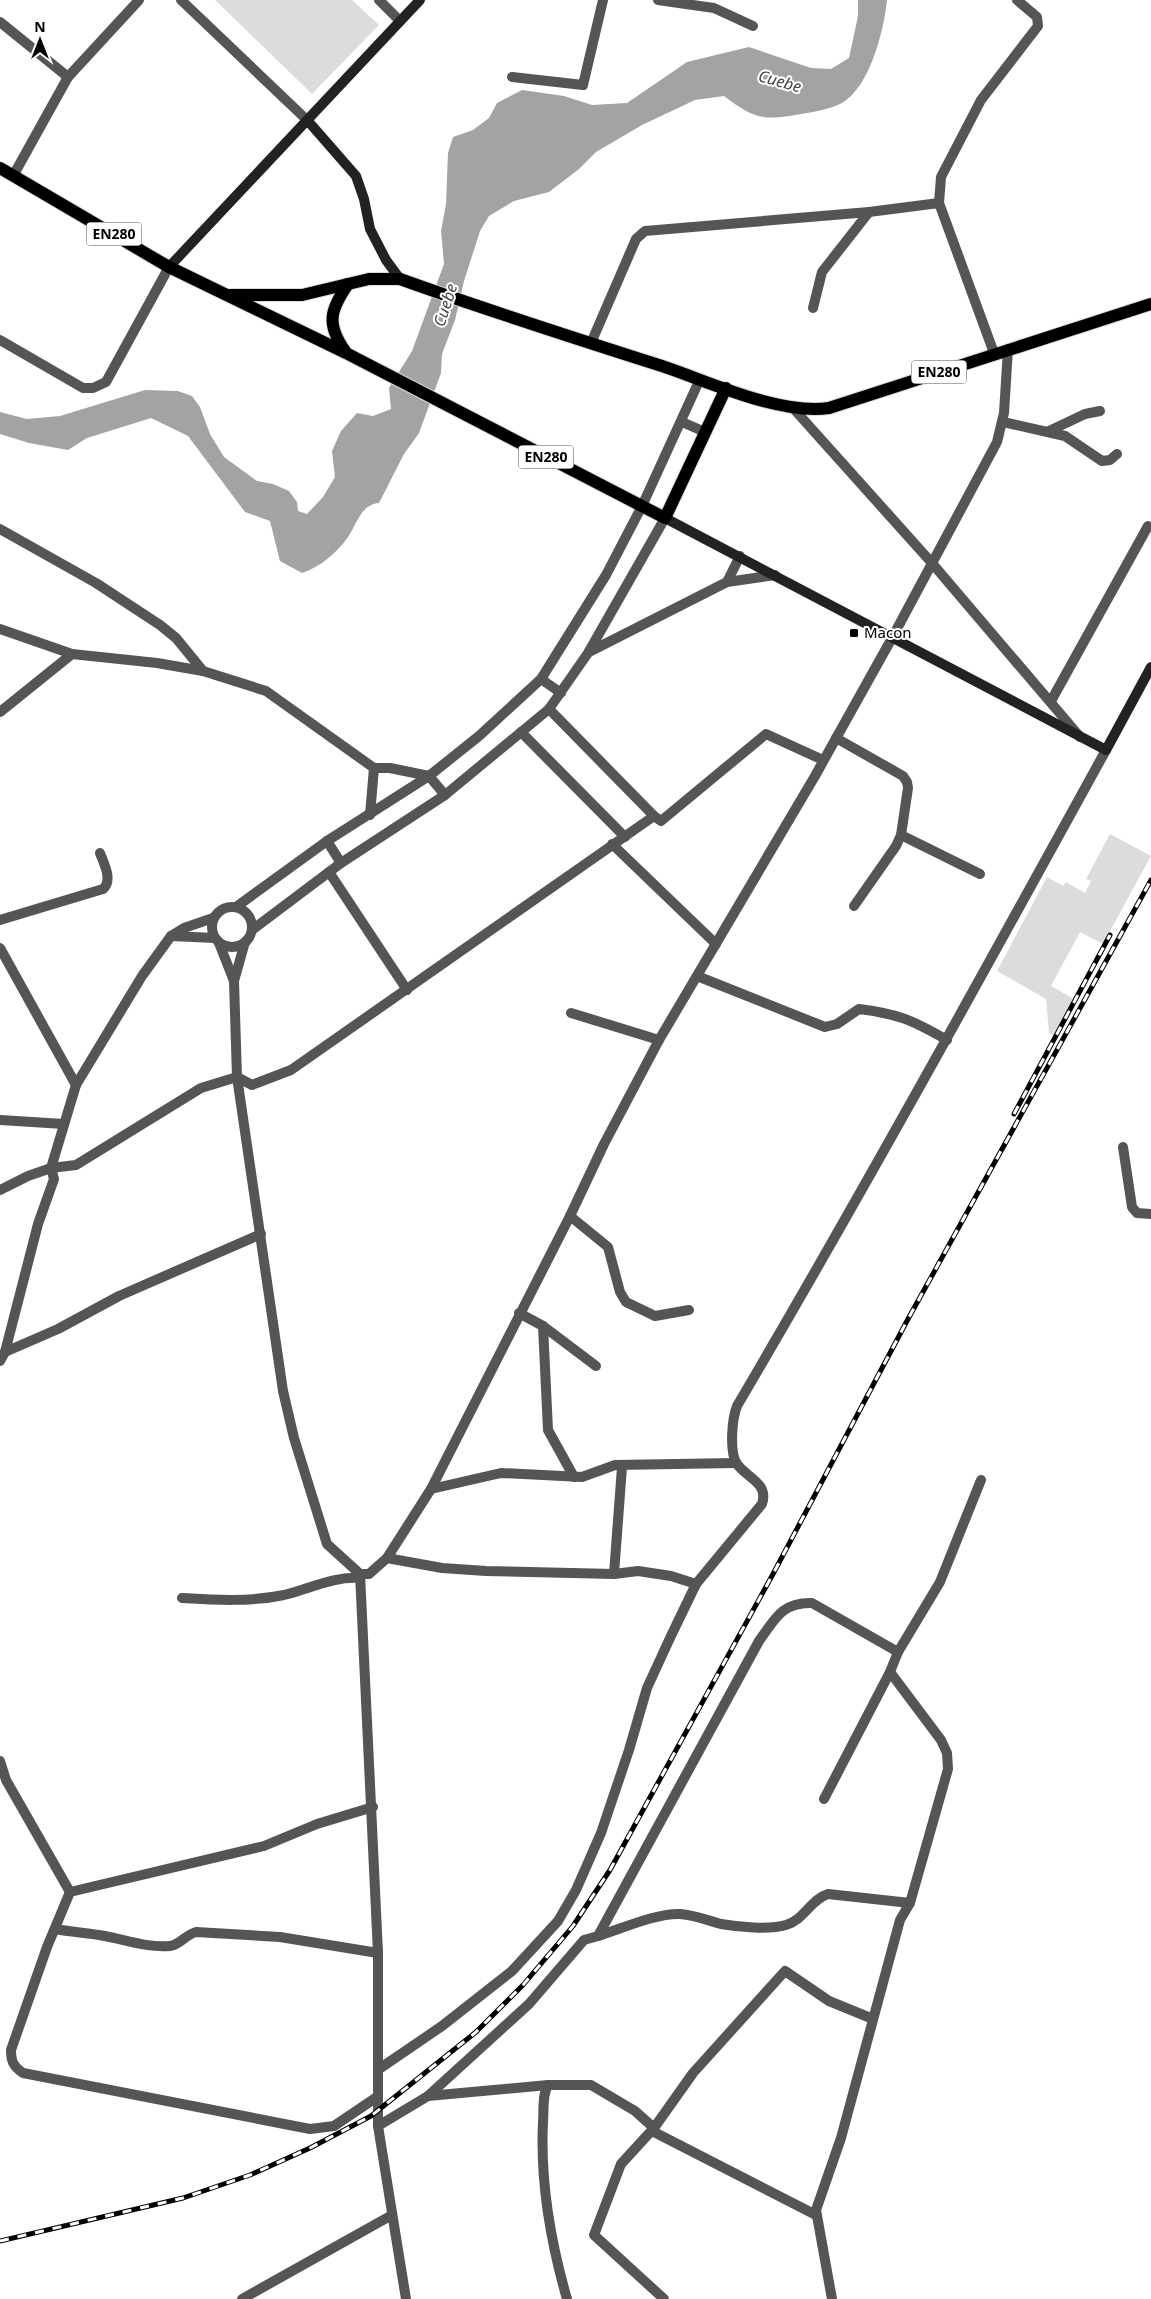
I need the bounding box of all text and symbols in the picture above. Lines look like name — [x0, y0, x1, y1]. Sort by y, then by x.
north arrow — [15, 15, 65, 65]
text: N — [34, 17, 46, 36]
water label: Cuebe — [756, 64, 804, 98]
road number: EN280 — [86, 222, 142, 245]
water label: Cuebe — [428, 281, 462, 329]
road number: EN280 — [912, 361, 966, 384]
road number: EN280 — [518, 446, 574, 468]
place label: Macon — [864, 622, 912, 642]
marker: Macon — [848, 627, 860, 639]

